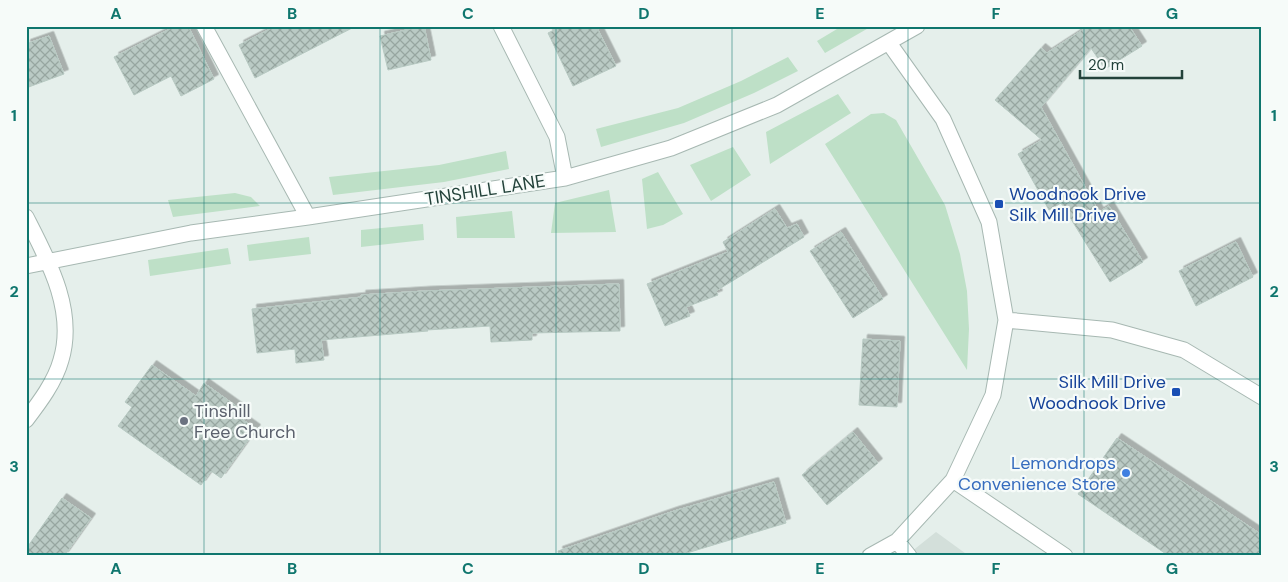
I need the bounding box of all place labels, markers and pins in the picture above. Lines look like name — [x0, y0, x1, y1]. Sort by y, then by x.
place label: Woodnook Drive Silk Mill Drive — [1009, 182, 1146, 227]
marker: Woodnook Drive Silk Mill Drive — [993, 198, 1005, 210]
place label: Silk Mill Drive Woodnook Drive — [1029, 370, 1166, 415]
marker: Silk Mill Drive Woodnook Drive — [1170, 386, 1182, 398]
place label: Tinshill Free Church — [194, 399, 296, 444]
marker: Tinshill Free Church — [178, 415, 190, 427]
place label: Lemondrops Convenience Store — [958, 451, 1116, 496]
marker: Lemondrops Convenience Store — [1120, 467, 1132, 479]

